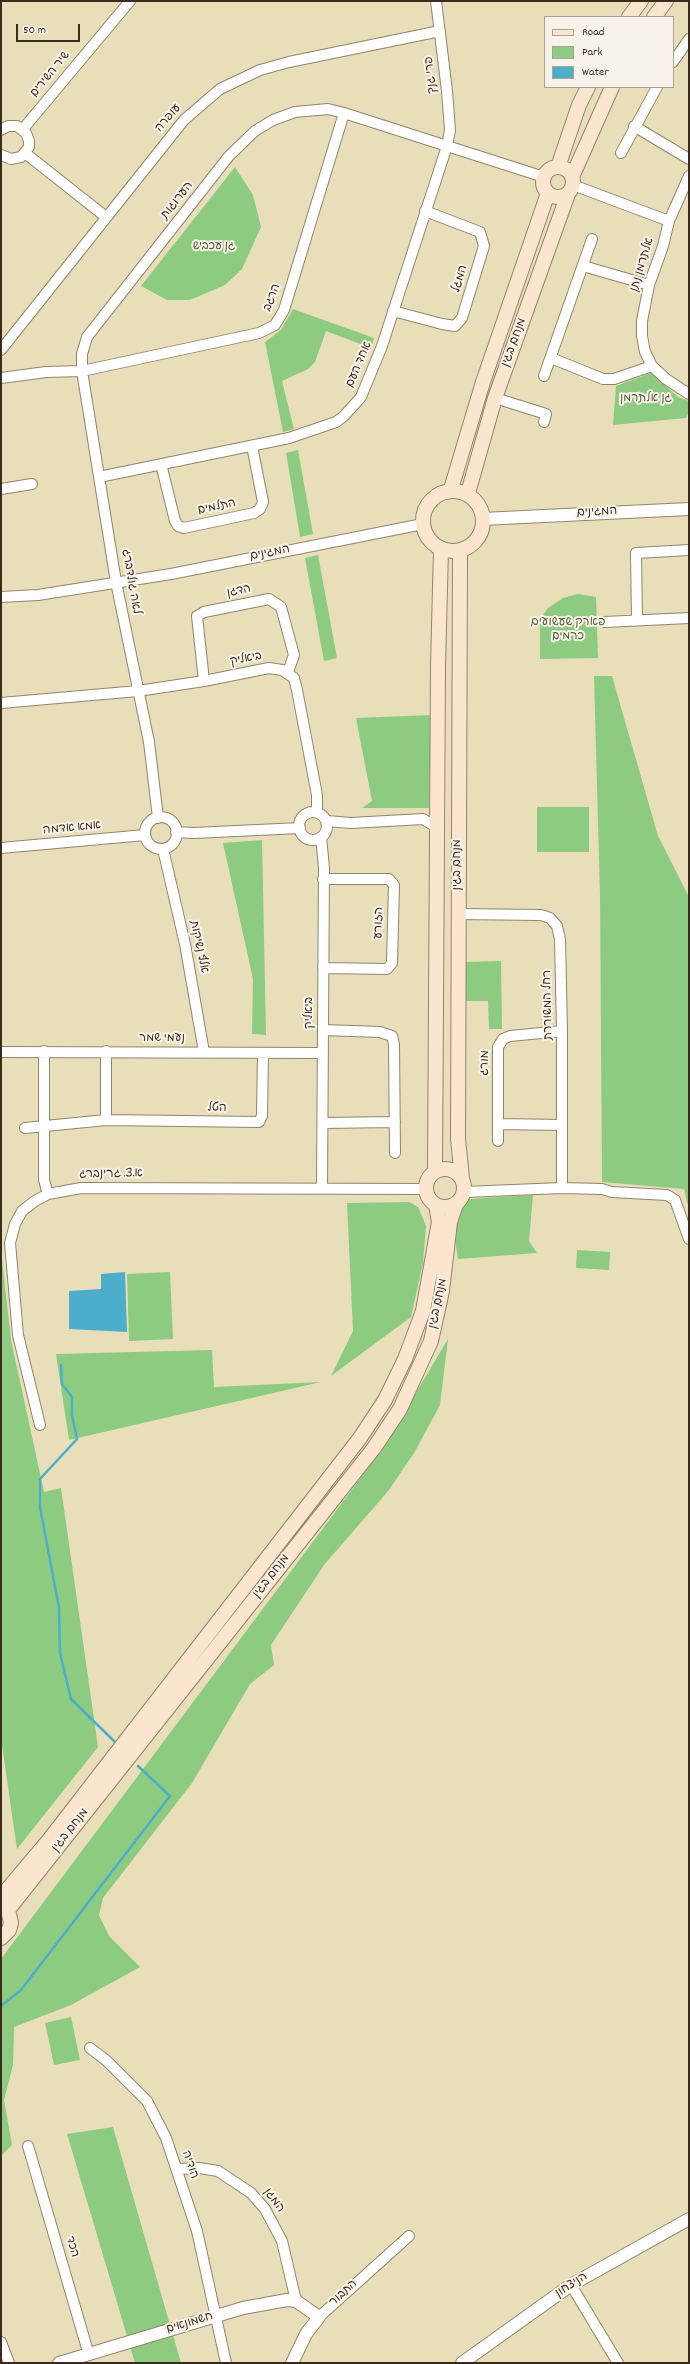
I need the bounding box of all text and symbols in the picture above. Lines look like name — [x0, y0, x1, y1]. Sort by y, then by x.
scale bar — [18, 16, 82, 42]
legend — [544, 16, 674, 88]
text: 50 m — [23, 22, 46, 39]
text: Road — [582, 24, 604, 41]
text: Park — [582, 44, 602, 61]
street label: שיר השירים — [28, 49, 74, 101]
street label: פרי גנך — [423, 56, 441, 94]
text: Water — [582, 64, 609, 81]
street label: עופרה — [153, 102, 185, 136]
street label: הערוגות — [159, 179, 197, 223]
street label: אלתרמן נתן — [628, 236, 658, 294]
park label: גן עכביש — [193, 240, 235, 254]
street label: המגל — [450, 264, 472, 294]
street label: הרגב — [261, 282, 285, 314]
street label: מנחם בגין — [499, 317, 531, 369]
street label: אחד העם — [344, 340, 376, 390]
park label: גן אלתרמן — [620, 392, 672, 406]
street label: התלמים — [197, 497, 237, 519]
street label: המגינים — [576, 505, 618, 521]
street label: המגינים — [249, 543, 291, 565]
street label: לאה גולדברג — [117, 548, 143, 616]
street label: הדגן — [226, 583, 252, 601]
park label: פארק שעשועים כרמים — [531, 616, 605, 644]
street label: ביאליק — [229, 650, 263, 670]
street label: אמא אדמה — [42, 819, 102, 839]
street label: מנחם בגין — [451, 839, 465, 891]
street label: הזורע — [373, 907, 387, 939]
street label: אלף נשיקות — [185, 919, 211, 975]
street label: רחל המשוררת — [541, 970, 557, 1040]
street label: ביאליק — [303, 997, 317, 1029]
street label: נעמי שמר — [139, 1032, 185, 1046]
street label: מורג — [478, 1050, 494, 1076]
street label: הטל — [207, 1102, 227, 1116]
street label: א.צ. גרינברג — [79, 1167, 143, 1183]
street label: מנחם בגין — [427, 1277, 451, 1331]
street label: מנחם בגין — [251, 1552, 293, 1602]
street label: מנחם בגין — [50, 1806, 92, 1856]
street label: הודיה — [177, 2149, 201, 2181]
street label: המגן — [259, 2186, 287, 2216]
street label: הכד — [61, 2235, 81, 2259]
street label: הניצחון — [553, 2270, 591, 2302]
street label: התבור — [327, 2278, 361, 2310]
street label: חשמונאים — [165, 2310, 215, 2338]

